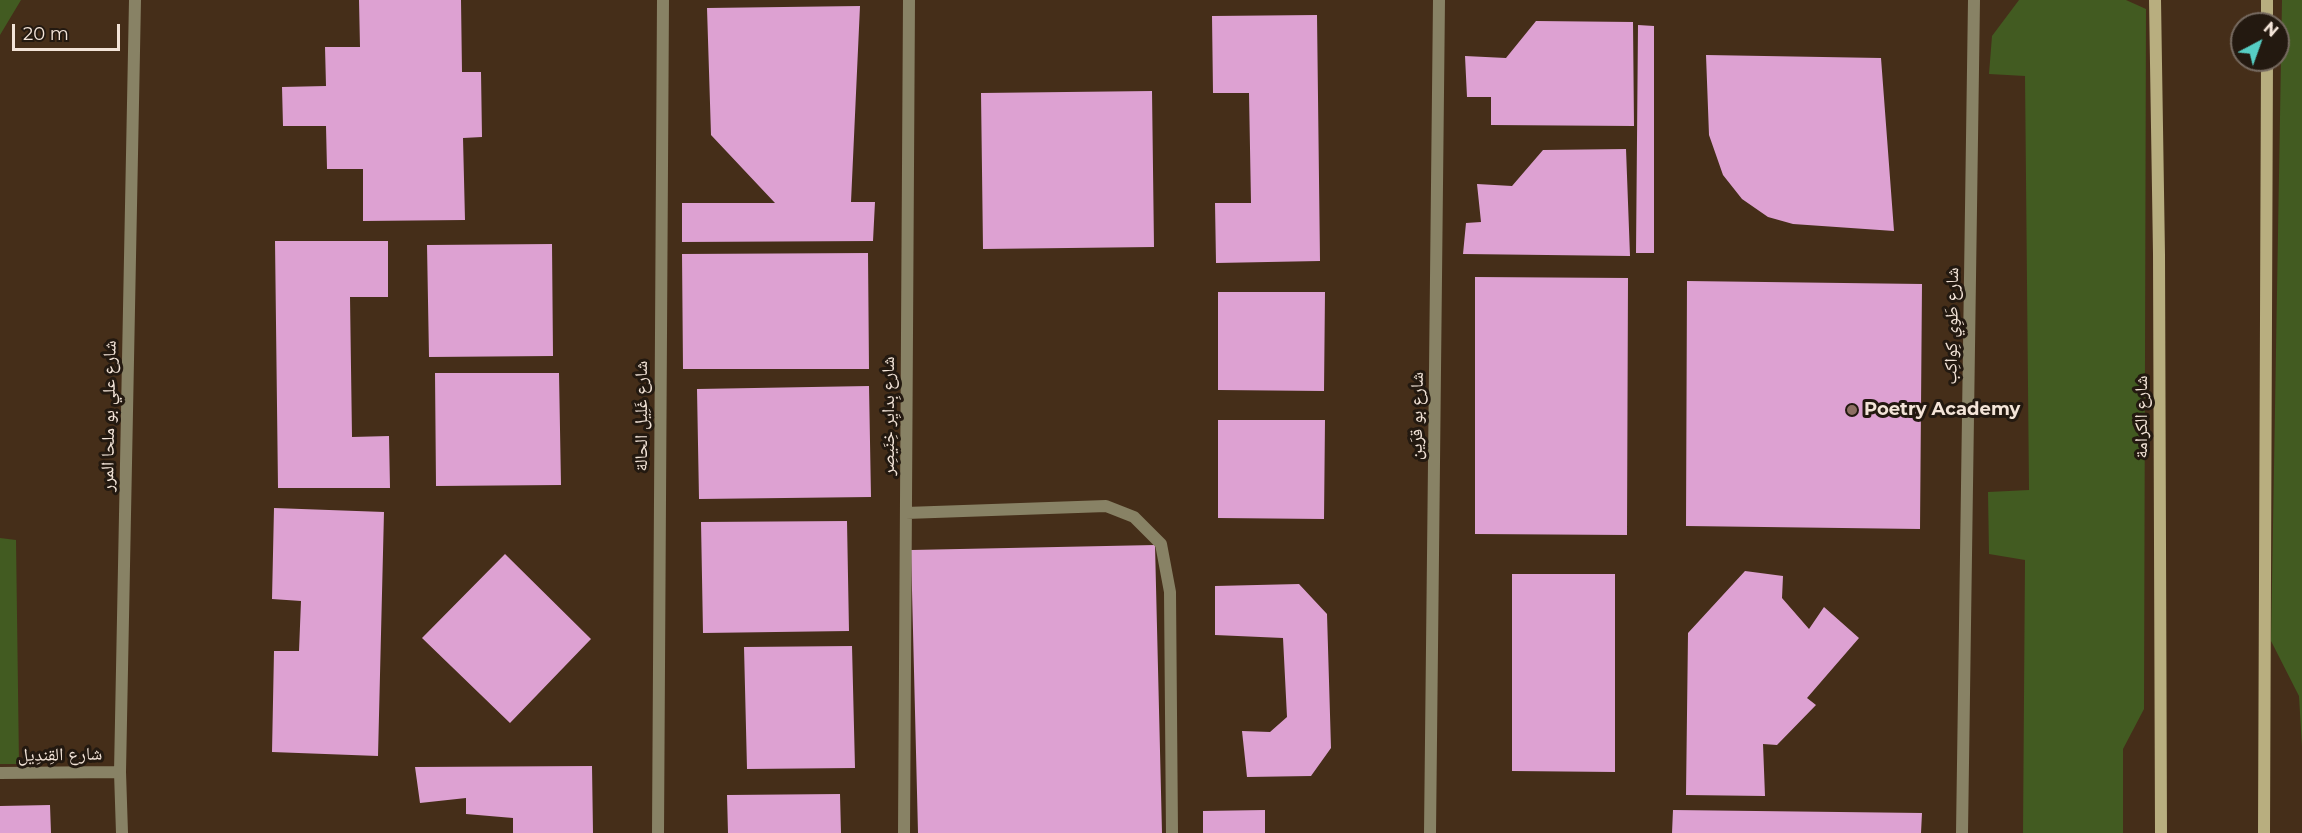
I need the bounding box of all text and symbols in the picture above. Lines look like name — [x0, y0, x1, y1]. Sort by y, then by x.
scale bar — [15, 12, 123, 50]
north arrow — [2230, 12, 2290, 72]
text: N — [2260, 18, 2282, 41]
text: 20 m — [23, 23, 69, 45]
street label: شارع طَوِي كِواكِب — [1940, 267, 1964, 385]
street label: شارع علي بو ملحا المرر — [97, 340, 121, 492]
street label: شارع بِدايِر خِنَيصِر — [878, 356, 900, 476]
street label: شارع غَلِيل الحالة — [631, 361, 653, 471]
street label: شارع بو قرَين — [1405, 372, 1429, 460]
street label: شارع الكرامة — [2131, 375, 2153, 459]
place label: Poetry Academy — [1864, 399, 2020, 421]
marker: Poetry Academy — [1845, 403, 1859, 417]
street label: شارع القِندِيل — [18, 743, 102, 767]

